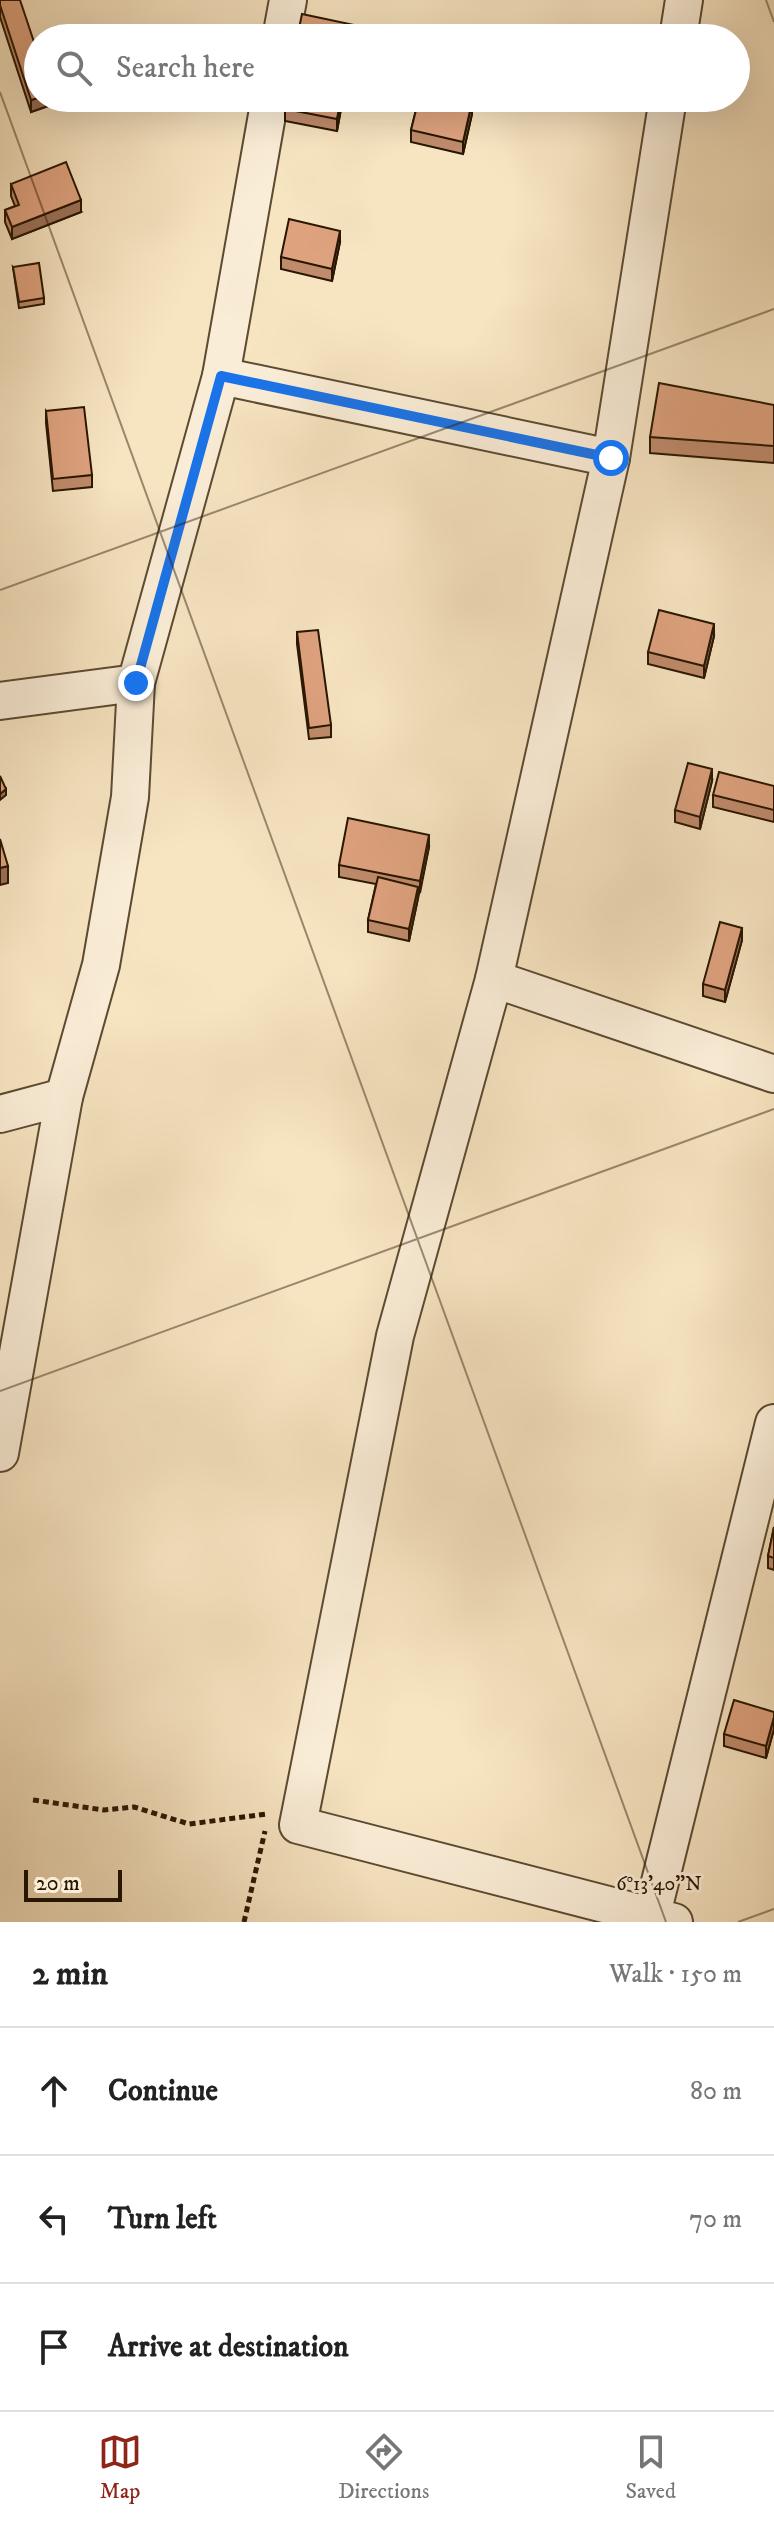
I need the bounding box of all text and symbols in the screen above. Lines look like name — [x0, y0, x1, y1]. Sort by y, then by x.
search box — [24, 24, 750, 112]
icon: search — [52, 46, 96, 90]
text: Search here — [116, 50, 255, 87]
route start — [593, 440, 629, 476]
route end — [118, 665, 154, 701]
scale bar — [24, 1866, 122, 1902]
text: 20 m — [36, 1870, 80, 1897]
text: 6°13'40"N — [616, 1872, 702, 1897]
text: 2 min — [32, 1953, 108, 1995]
text: Walk · 150 m — [609, 1958, 742, 1991]
icon: ahead — [32, 2069, 76, 2113]
text: Continue — [108, 2073, 218, 2110]
text: 80 m — [690, 2075, 742, 2108]
icon: left — [32, 2197, 76, 2241]
text: Turn left — [108, 2201, 217, 2238]
text: 70 m — [689, 2203, 742, 2236]
icon: arrive — [32, 2325, 76, 2369]
text: Arrive at destination — [108, 2329, 349, 2366]
tab: Map — [98, 2430, 142, 2505]
tab: Directions — [338, 2430, 429, 2505]
tab: Saved — [625, 2430, 676, 2505]

